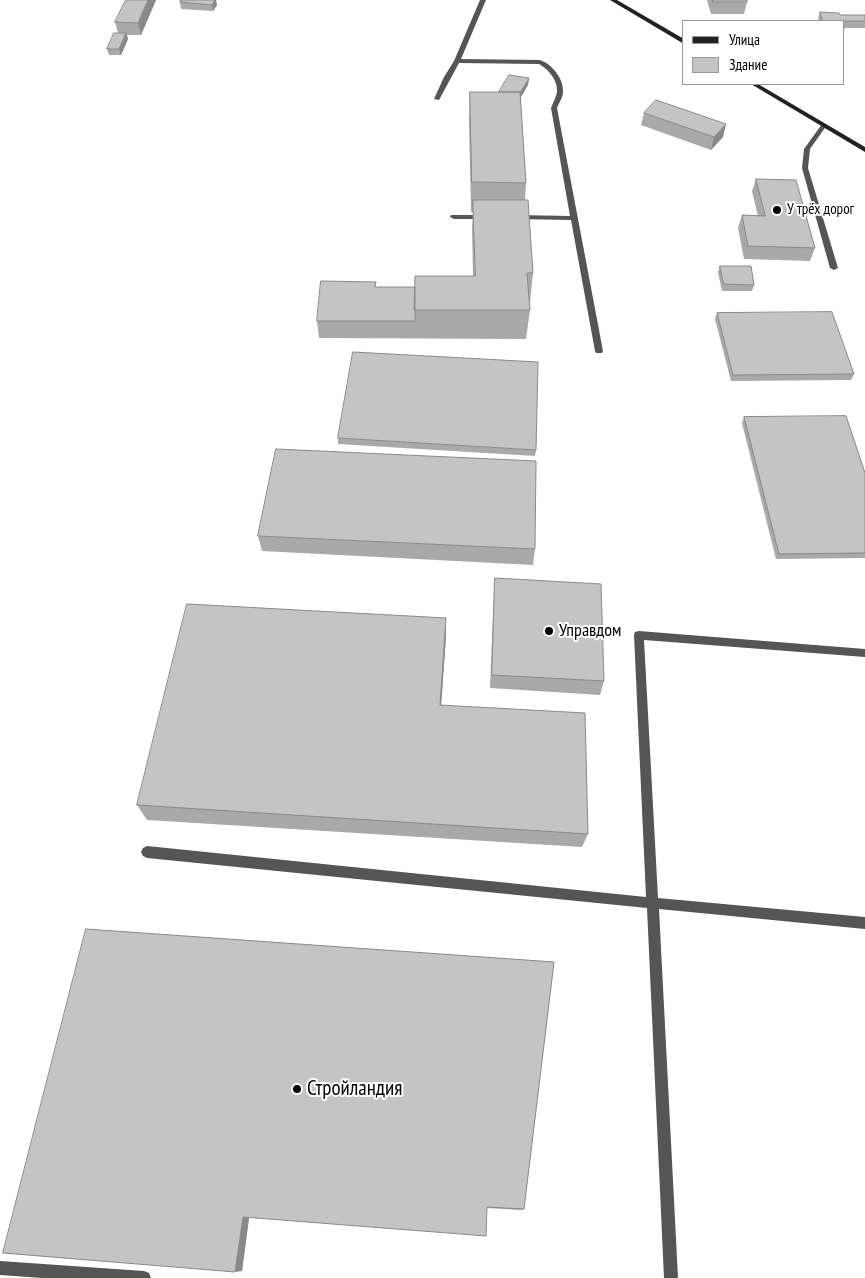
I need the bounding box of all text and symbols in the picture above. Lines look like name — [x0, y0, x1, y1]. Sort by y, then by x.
legend — [682, 20, 845, 85]
text: Улица — [729, 30, 760, 49]
text: Здание — [729, 55, 767, 74]
place label: У трёх дорог — [787, 201, 854, 219]
marker: У трёх дорог — [771, 204, 783, 216]
place label: Управдом — [559, 620, 621, 642]
marker: Управдом — [543, 625, 555, 637]
place label: Стройландия — [307, 1076, 402, 1102]
marker: Стройландия — [291, 1083, 303, 1095]

